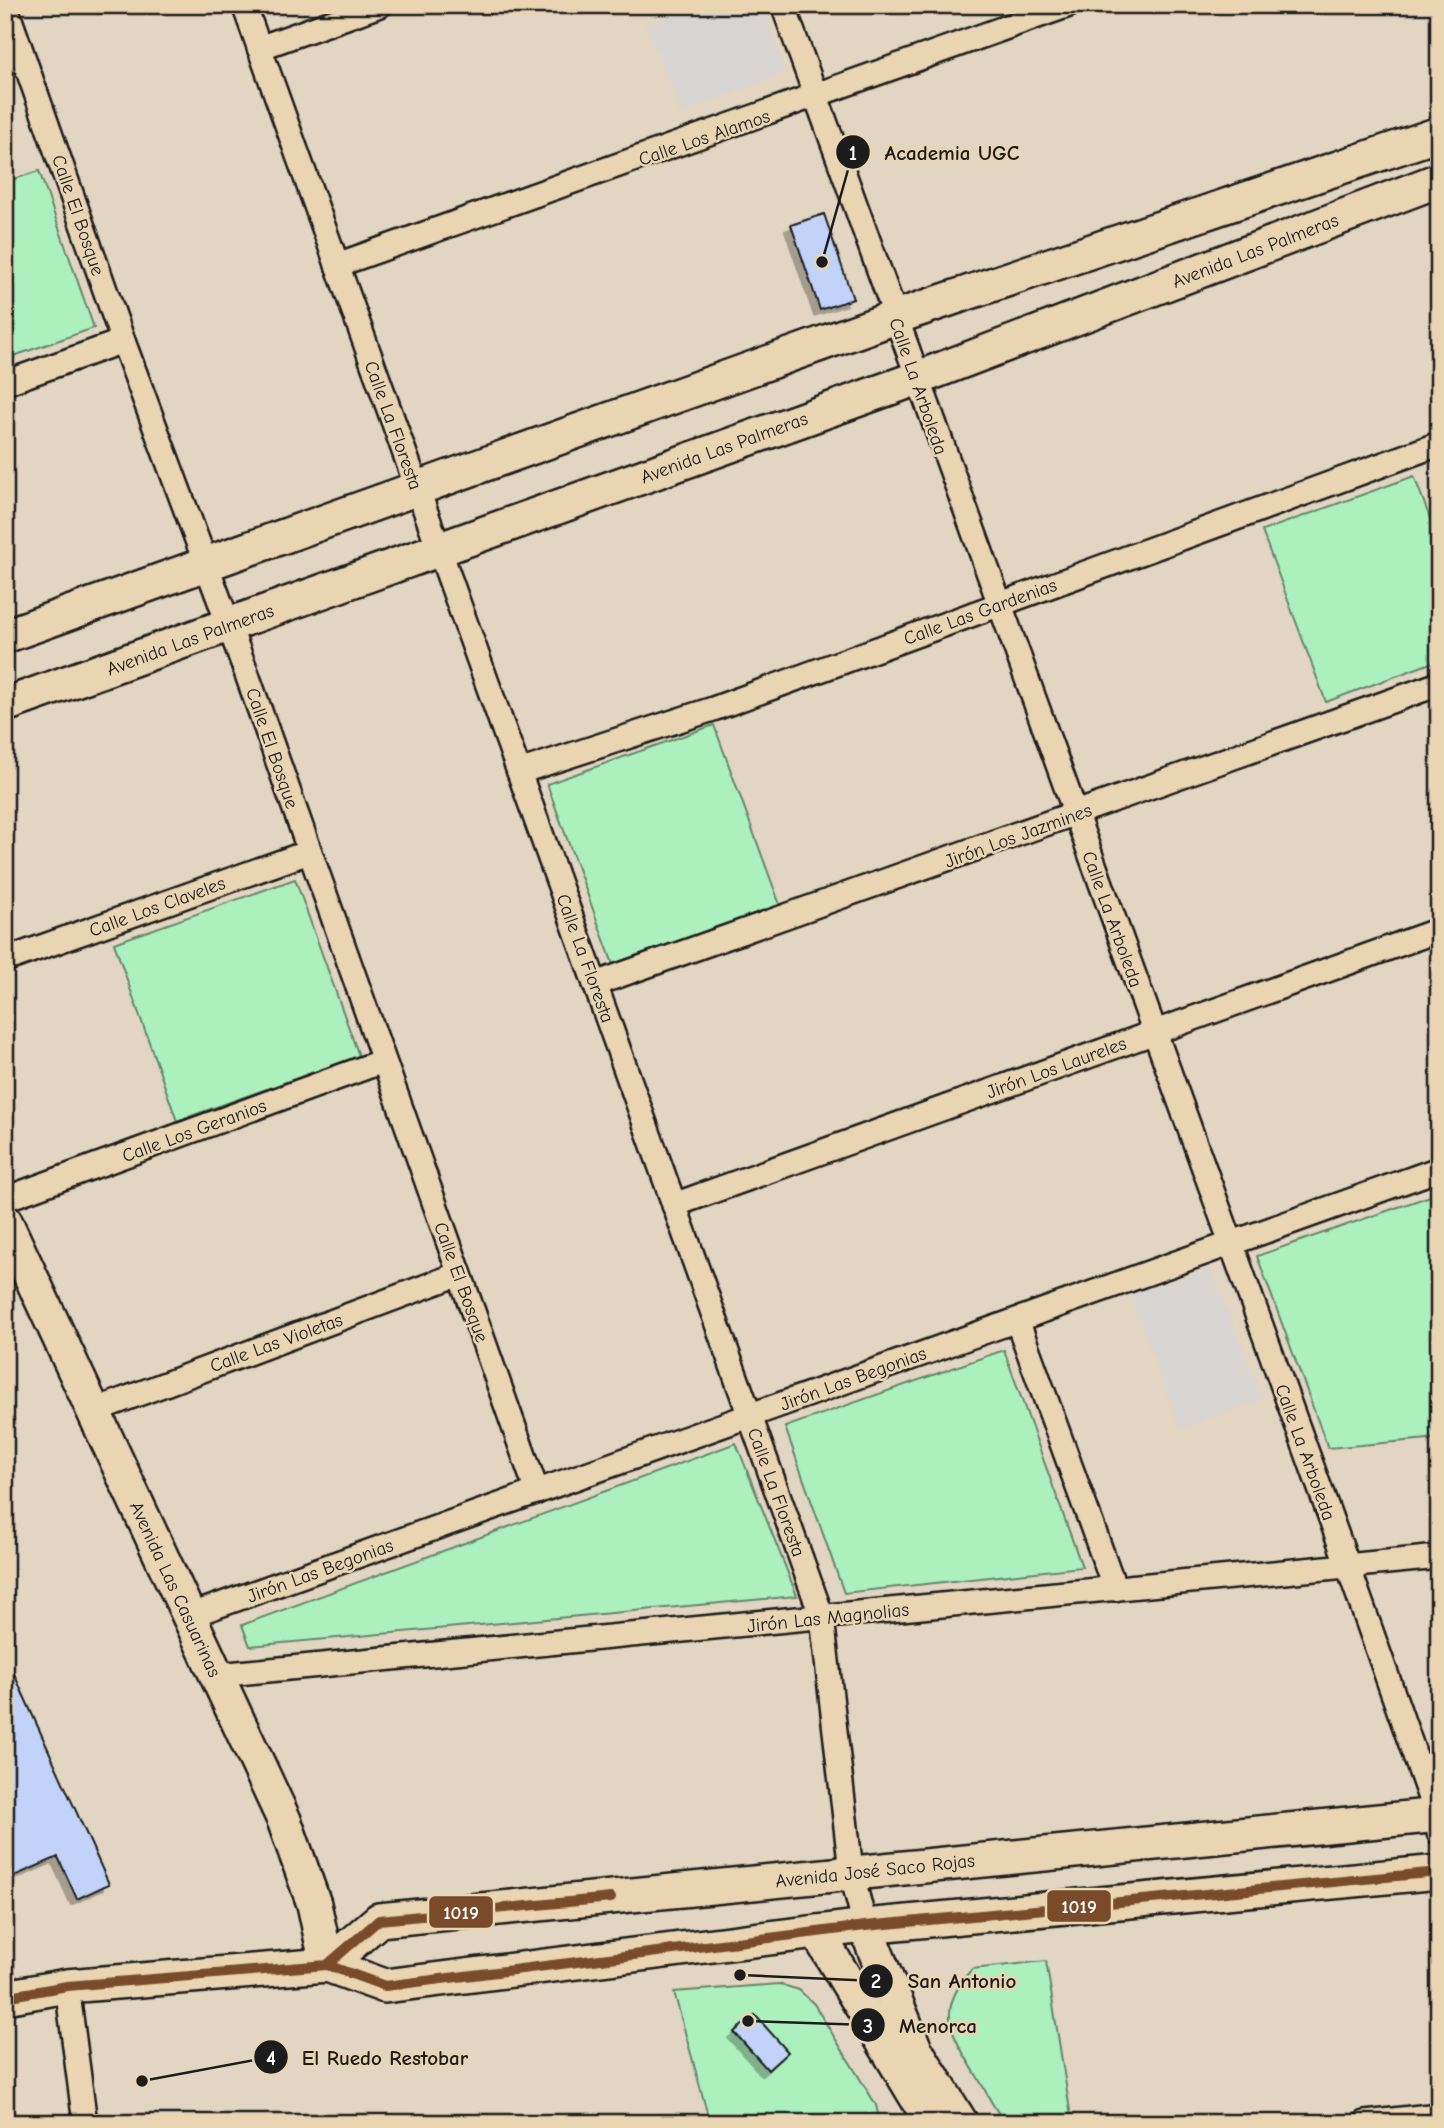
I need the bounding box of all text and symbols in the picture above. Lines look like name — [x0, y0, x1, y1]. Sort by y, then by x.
street label: Calle Los Alamos — [636, 105, 773, 171]
callout: Academia UGC — [836, 131, 1034, 173]
text: 1 — [849, 141, 857, 165]
text: Academia UGC — [885, 141, 1020, 165]
street label: Calle El Bosque — [47, 152, 109, 279]
street label: Avenida Las Palmeras — [1169, 209, 1342, 293]
street label: Calle La Arboleda — [884, 315, 952, 458]
street label: Calle La Floresta — [360, 358, 427, 493]
street label: Avenida Las Palmeras — [638, 407, 811, 488]
street label: Calle Las Gardenias — [901, 574, 1060, 650]
street label: Avenida Las Palmeras — [104, 599, 277, 680]
street label: Calle El Bosque — [241, 685, 303, 812]
street label: Jirón Los Jazmines — [942, 799, 1095, 873]
street label: Calle La Arboleda — [1077, 848, 1147, 990]
street label: Calle Los Claveles — [86, 872, 229, 942]
street label: Calle La Floresta — [552, 891, 619, 1026]
street label: Jirón Los Laureles — [983, 1032, 1129, 1103]
street label: Calle Los Geranios — [119, 1095, 269, 1167]
street label: Calle El Bosque — [429, 1219, 493, 1345]
street label: Calle Las Violetas — [207, 1309, 346, 1377]
street label: Jirón Las Begonias — [777, 1342, 930, 1416]
street label: Calle La Arboleda — [1270, 1381, 1340, 1523]
street label: Calle La Floresta — [743, 1425, 810, 1560]
street label: Avenida Las Casuarinas — [125, 1498, 226, 1681]
street label: Jirón Las Begonias — [244, 1534, 397, 1608]
street label: Jirón Las Magnolias — [746, 1599, 910, 1637]
street label: Avenida José Saco Rojas — [774, 1850, 976, 1892]
line badge: 1019 — [1046, 1889, 1112, 1923]
line badge: 1019 — [428, 1895, 494, 1929]
text: 1019 — [1061, 1896, 1097, 1918]
text: 1019 — [443, 1902, 479, 1924]
callout: San Antonio — [859, 1960, 1030, 2002]
text: 2 — [871, 1969, 881, 1993]
text: San Antonio — [908, 1969, 1016, 1993]
callout: Menorca — [851, 2004, 991, 2046]
text: 3 — [863, 2014, 873, 2038]
text: Menorca — [899, 2014, 977, 2038]
callout: El Ruedo Restobar — [253, 2036, 483, 2078]
text: 4 — [266, 2046, 276, 2070]
text: El Ruedo Restobar — [302, 2046, 469, 2070]

